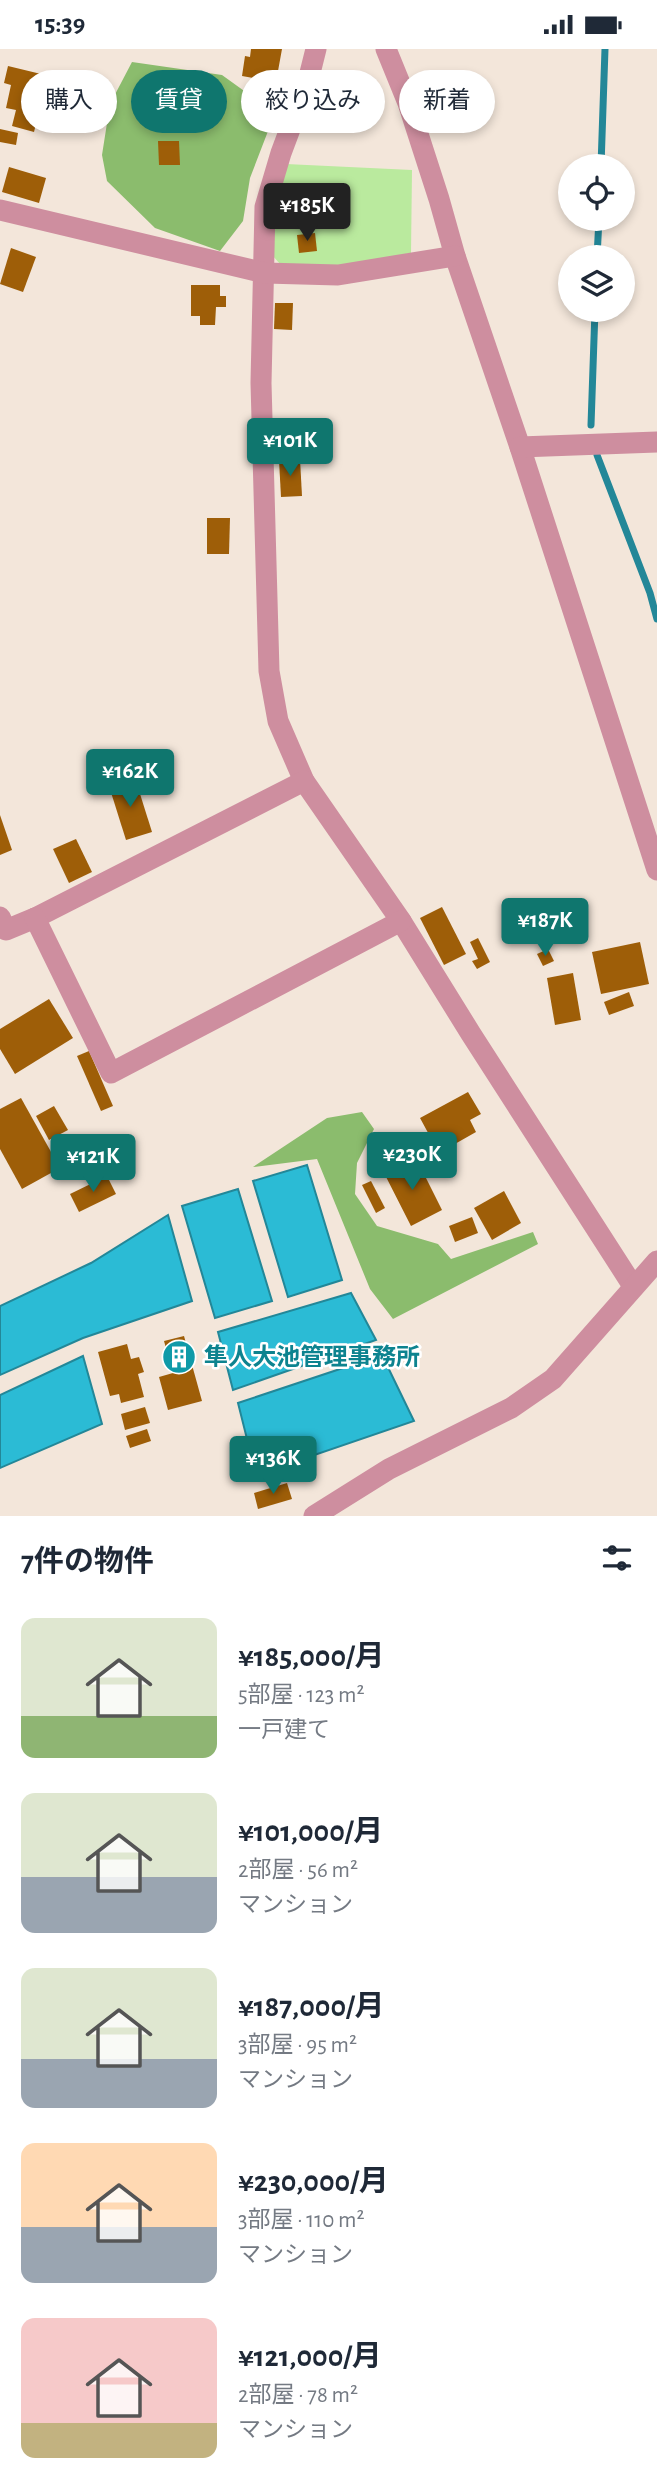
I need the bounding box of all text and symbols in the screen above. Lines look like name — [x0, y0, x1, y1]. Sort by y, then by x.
text: 15:39 — [35, 11, 85, 37]
chip: 購入 — [21, 70, 117, 133]
chip: 賃貸 — [131, 70, 227, 133]
chip: 絞り込み — [241, 70, 385, 133]
chip: 新着 — [399, 70, 495, 133]
map controls — [558, 154, 635, 322]
button: locate — [558, 154, 635, 231]
pin: ¥185K — [258, 183, 356, 243]
text: ¥185K — [279, 194, 335, 217]
button: layers — [558, 245, 635, 322]
pin: ¥101K — [241, 419, 339, 478]
text: ¥101K — [263, 429, 317, 452]
pin: ¥162K — [81, 749, 179, 809]
text: ¥162K — [102, 760, 158, 783]
pin: ¥187K — [496, 899, 594, 958]
text: ¥187K — [517, 909, 573, 932]
pin: ¥230K — [363, 1133, 461, 1192]
pin: ¥121K — [44, 1135, 142, 1194]
text: ¥230K — [383, 1143, 441, 1166]
text: ¥121K — [67, 1145, 119, 1168]
building icon: 隼人大池管理事務所 — [160, 1338, 198, 1376]
place label: 隼人大池管理事務所 — [204, 1344, 420, 1370]
pin: ¥136K — [224, 1437, 322, 1496]
text: ¥136K — [246, 1447, 300, 1470]
icon: filters — [598, 1539, 636, 1577]
text: 7件の物件 — [21, 1547, 154, 1577]
text: ¥185,000/月 — [238, 1642, 385, 1672]
icon: home — [77, 1646, 161, 1730]
text: 5部屋 · 123 m² — [238, 1684, 365, 1707]
text: 一戸建て — [238, 1719, 330, 1742]
text: ¥101,000/月 — [238, 1817, 383, 1847]
icon: home — [77, 1821, 161, 1905]
text: 2部屋 · 56 m² — [238, 1859, 358, 1882]
text: マンション — [238, 1894, 353, 1917]
text: ¥187,000/月 — [238, 1992, 385, 2022]
icon: home — [77, 1996, 161, 2080]
text: 3部屋 · 95 m² — [238, 2034, 357, 2057]
text: マンション — [238, 2069, 353, 2092]
text: ¥230,000/月 — [238, 2167, 389, 2197]
icon: home — [77, 2171, 161, 2255]
text: 3部屋 · 110 m² — [238, 2209, 365, 2232]
text: マンション — [238, 2244, 353, 2267]
text: ¥121,000/月 — [238, 2342, 382, 2372]
icon: home — [77, 2346, 161, 2430]
text: 2部屋 · 78 m² — [238, 2384, 358, 2407]
text: マンション — [238, 2419, 353, 2442]

